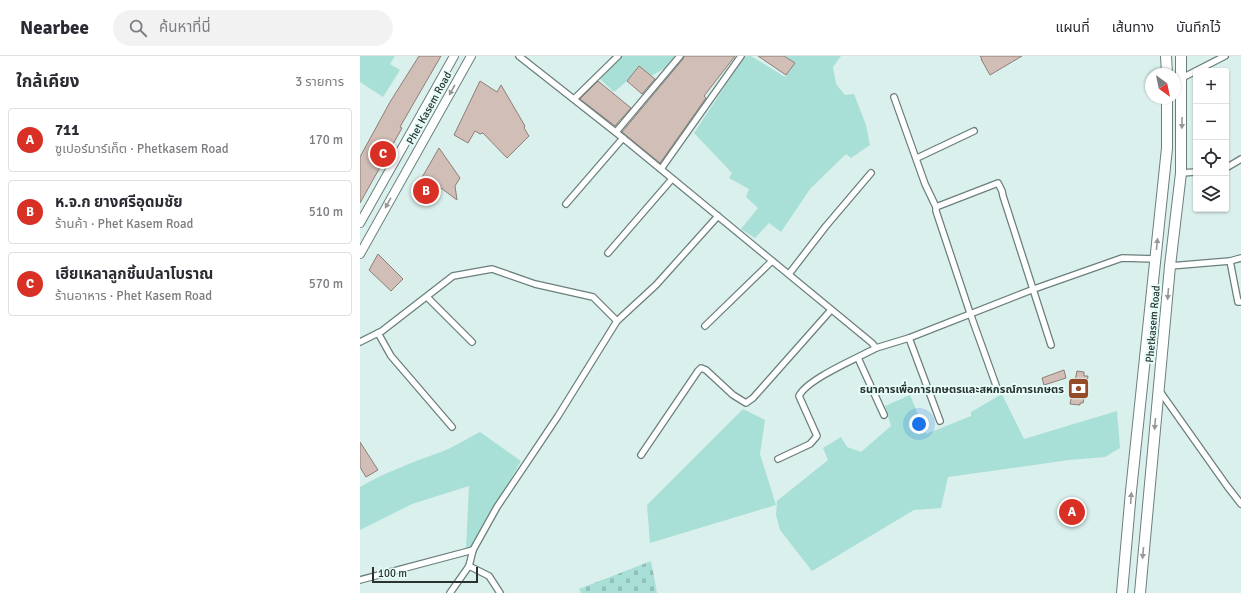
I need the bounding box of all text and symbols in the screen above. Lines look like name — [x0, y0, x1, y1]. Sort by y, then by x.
search box — [113, 10, 393, 46]
text: Nearbee — [20, 16, 89, 40]
icon: search — [127, 17, 149, 39]
text: ค้นหาที่นี่ — [159, 18, 211, 36]
text: แผนที่ — [1056, 19, 1090, 36]
text: เส้นทาง — [1112, 19, 1154, 36]
text: บันทึกไว้ — [1176, 19, 1221, 36]
north arrow — [1145, 68, 1181, 104]
map controls — [1193, 68, 1229, 212]
button: + — [1193, 68, 1229, 104]
street label: Phet Kasem Road — [404, 69, 454, 147]
text: ใกล้เคียง — [16, 71, 79, 92]
text: 3 รายการ — [295, 74, 344, 90]
one-way arrow — [448, 84, 455, 96]
button: − — [1193, 104, 1229, 140]
one-way arrow — [1179, 117, 1185, 130]
text: 711 — [55, 121, 79, 139]
text: A — [26, 132, 34, 148]
text: 170 m — [309, 132, 343, 148]
pin: C — [370, 139, 396, 169]
button: locate — [1193, 140, 1229, 176]
text: ซูเปอร์มาร์เก็ต · Phetkasem Road — [55, 141, 229, 157]
pin: B — [413, 176, 439, 206]
button: layers — [1193, 176, 1229, 212]
text: ห.จ.ก ยางศรีอุดมชัย — [55, 193, 182, 211]
one-way arrow — [385, 198, 392, 209]
text: B — [26, 204, 34, 220]
text: 510 m — [309, 204, 343, 220]
text: ร้านค้า · Phet Kasem Road — [55, 216, 193, 232]
one-way arrow — [1154, 238, 1161, 250]
text: เฮียเหลาลูกชิ้นปลาโบราณ — [55, 265, 213, 283]
text: C — [26, 276, 34, 292]
text: 570 m — [309, 276, 343, 292]
street label: Phetkasem Road — [1143, 285, 1163, 363]
text: ร้านอาหาร · Phet Kasem Road — [55, 288, 212, 304]
one-way arrow — [1165, 288, 1171, 300]
bank icon: ธนาคารเพื่อการเกษตรและสหกรณ์การเกษตร — [1066, 376, 1092, 402]
place label: ธนาคารเพื่อการเกษตรและสหกรณ์การเกษตร — [860, 381, 1064, 396]
your location — [909, 414, 929, 434]
one-way arrow — [1152, 418, 1159, 430]
one-way arrow — [1127, 492, 1134, 504]
pin: A — [1059, 497, 1085, 527]
one-way arrow — [1140, 547, 1147, 559]
scale bar — [372, 565, 478, 584]
text: 100 m — [378, 567, 407, 580]

